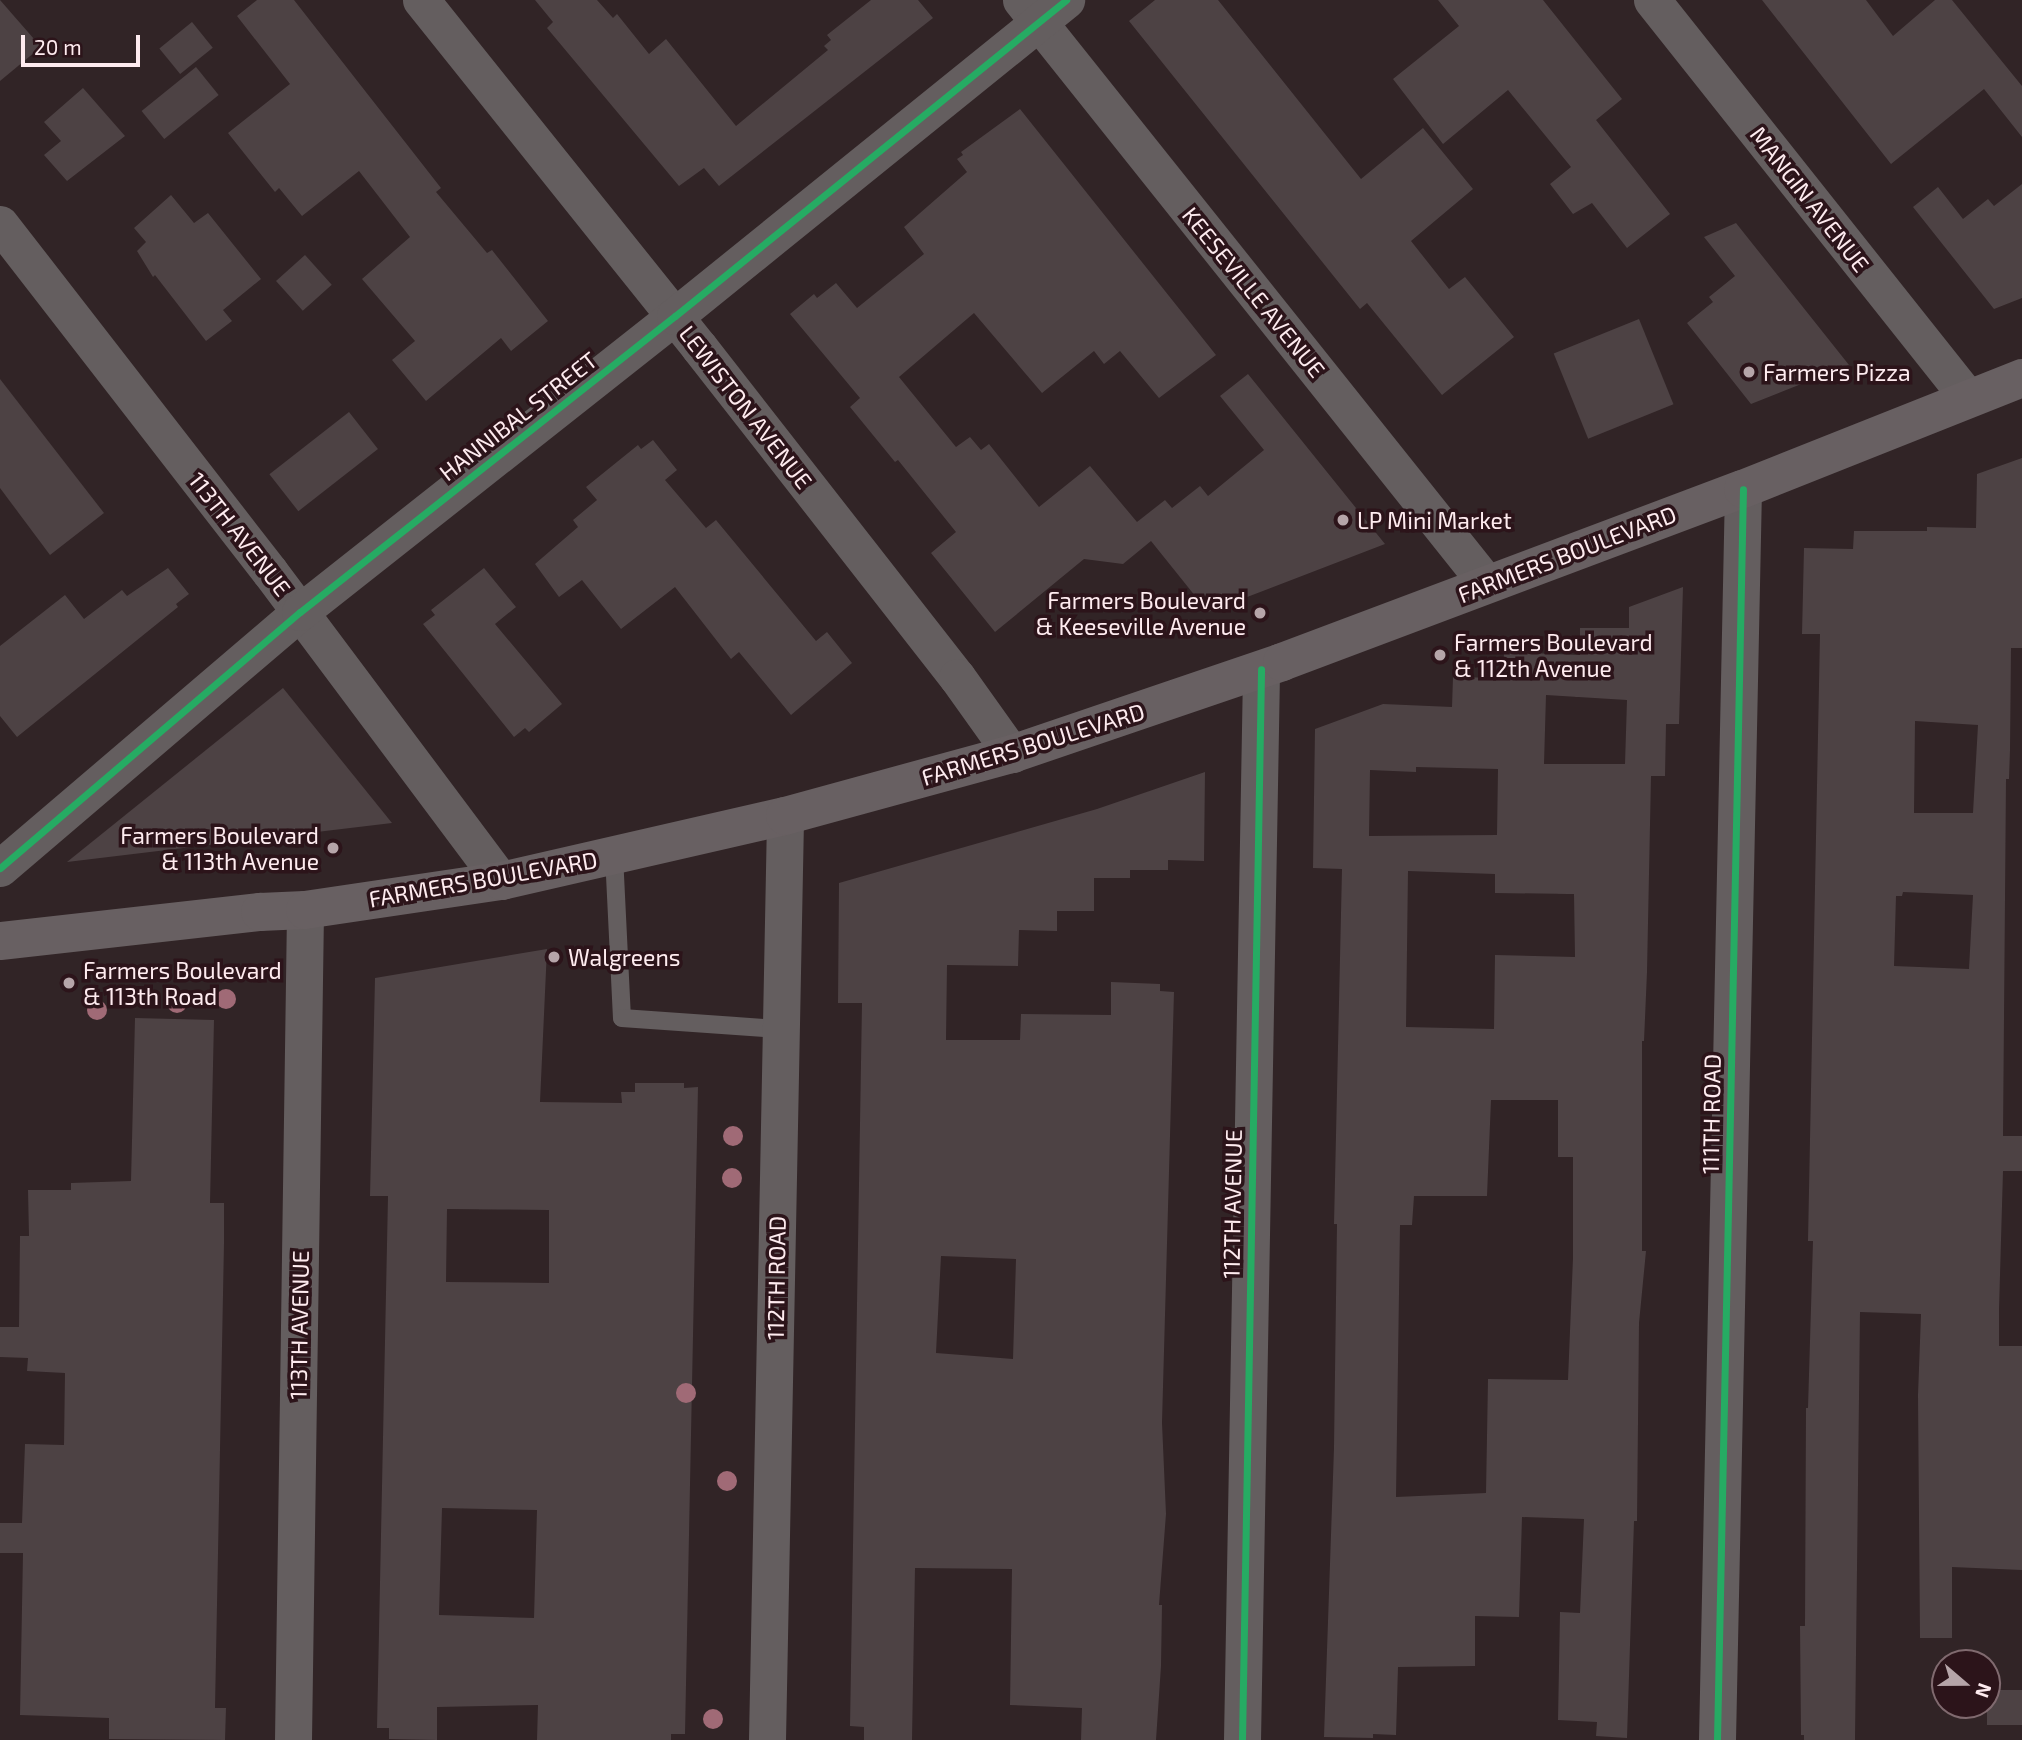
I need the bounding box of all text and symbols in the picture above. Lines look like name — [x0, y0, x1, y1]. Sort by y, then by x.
scale bar — [24, 21, 144, 65]
text: 20 m — [34, 34, 82, 59]
street label: MANGIN AVENUE — [1745, 121, 1875, 277]
street label: KEESEVILLE AVENUE — [1177, 201, 1331, 383]
street label: LEWISTON AVENUE — [674, 320, 818, 494]
street label: HANNIBAL STREET — [433, 346, 603, 486]
place label: Farmers Pizza — [1763, 358, 1911, 386]
marker: Farmers Pizza — [1741, 364, 1757, 380]
street label: 113TH AVENUE — [183, 466, 297, 602]
street label: FARMERS BOULEVARD — [1454, 500, 1680, 608]
place label: LP Mini Market — [1357, 506, 1512, 534]
marker: LP Mini Market — [1335, 512, 1351, 528]
place label: Farmers Boulevard & Keeseville Avenue — [1035, 586, 1246, 640]
marker: Farmers Boulevard & Keeseville Avenue — [1252, 605, 1268, 621]
place label: Farmers Boulevard & 112th Avenue — [1454, 628, 1653, 682]
marker: Farmers Boulevard & 112th Avenue — [1432, 647, 1448, 663]
street label: FARMERS BOULEVARD — [918, 697, 1148, 791]
place label: Farmers Boulevard & 113th Avenue — [120, 821, 319, 875]
marker: Farmers Boulevard & 113th Avenue — [325, 840, 341, 856]
street label: FARMERS BOULEVARD — [367, 845, 599, 913]
place label: Walgreens — [568, 943, 680, 971]
marker: Walgreens — [546, 949, 562, 965]
place label: Farmers Boulevard & 113th Road — [83, 956, 282, 1010]
marker: Farmers Boulevard & 113th Road — [61, 975, 77, 991]
street label: 111TH ROAD — [1696, 1054, 1726, 1174]
street label: 112TH AVENUE — [1217, 1129, 1247, 1279]
street label: 112TH ROAD — [761, 1216, 791, 1340]
street label: 113TH AVENUE — [284, 1250, 314, 1400]
north arrow — [1931, 1649, 2001, 1719]
text: N — [1971, 1680, 1997, 1701]

